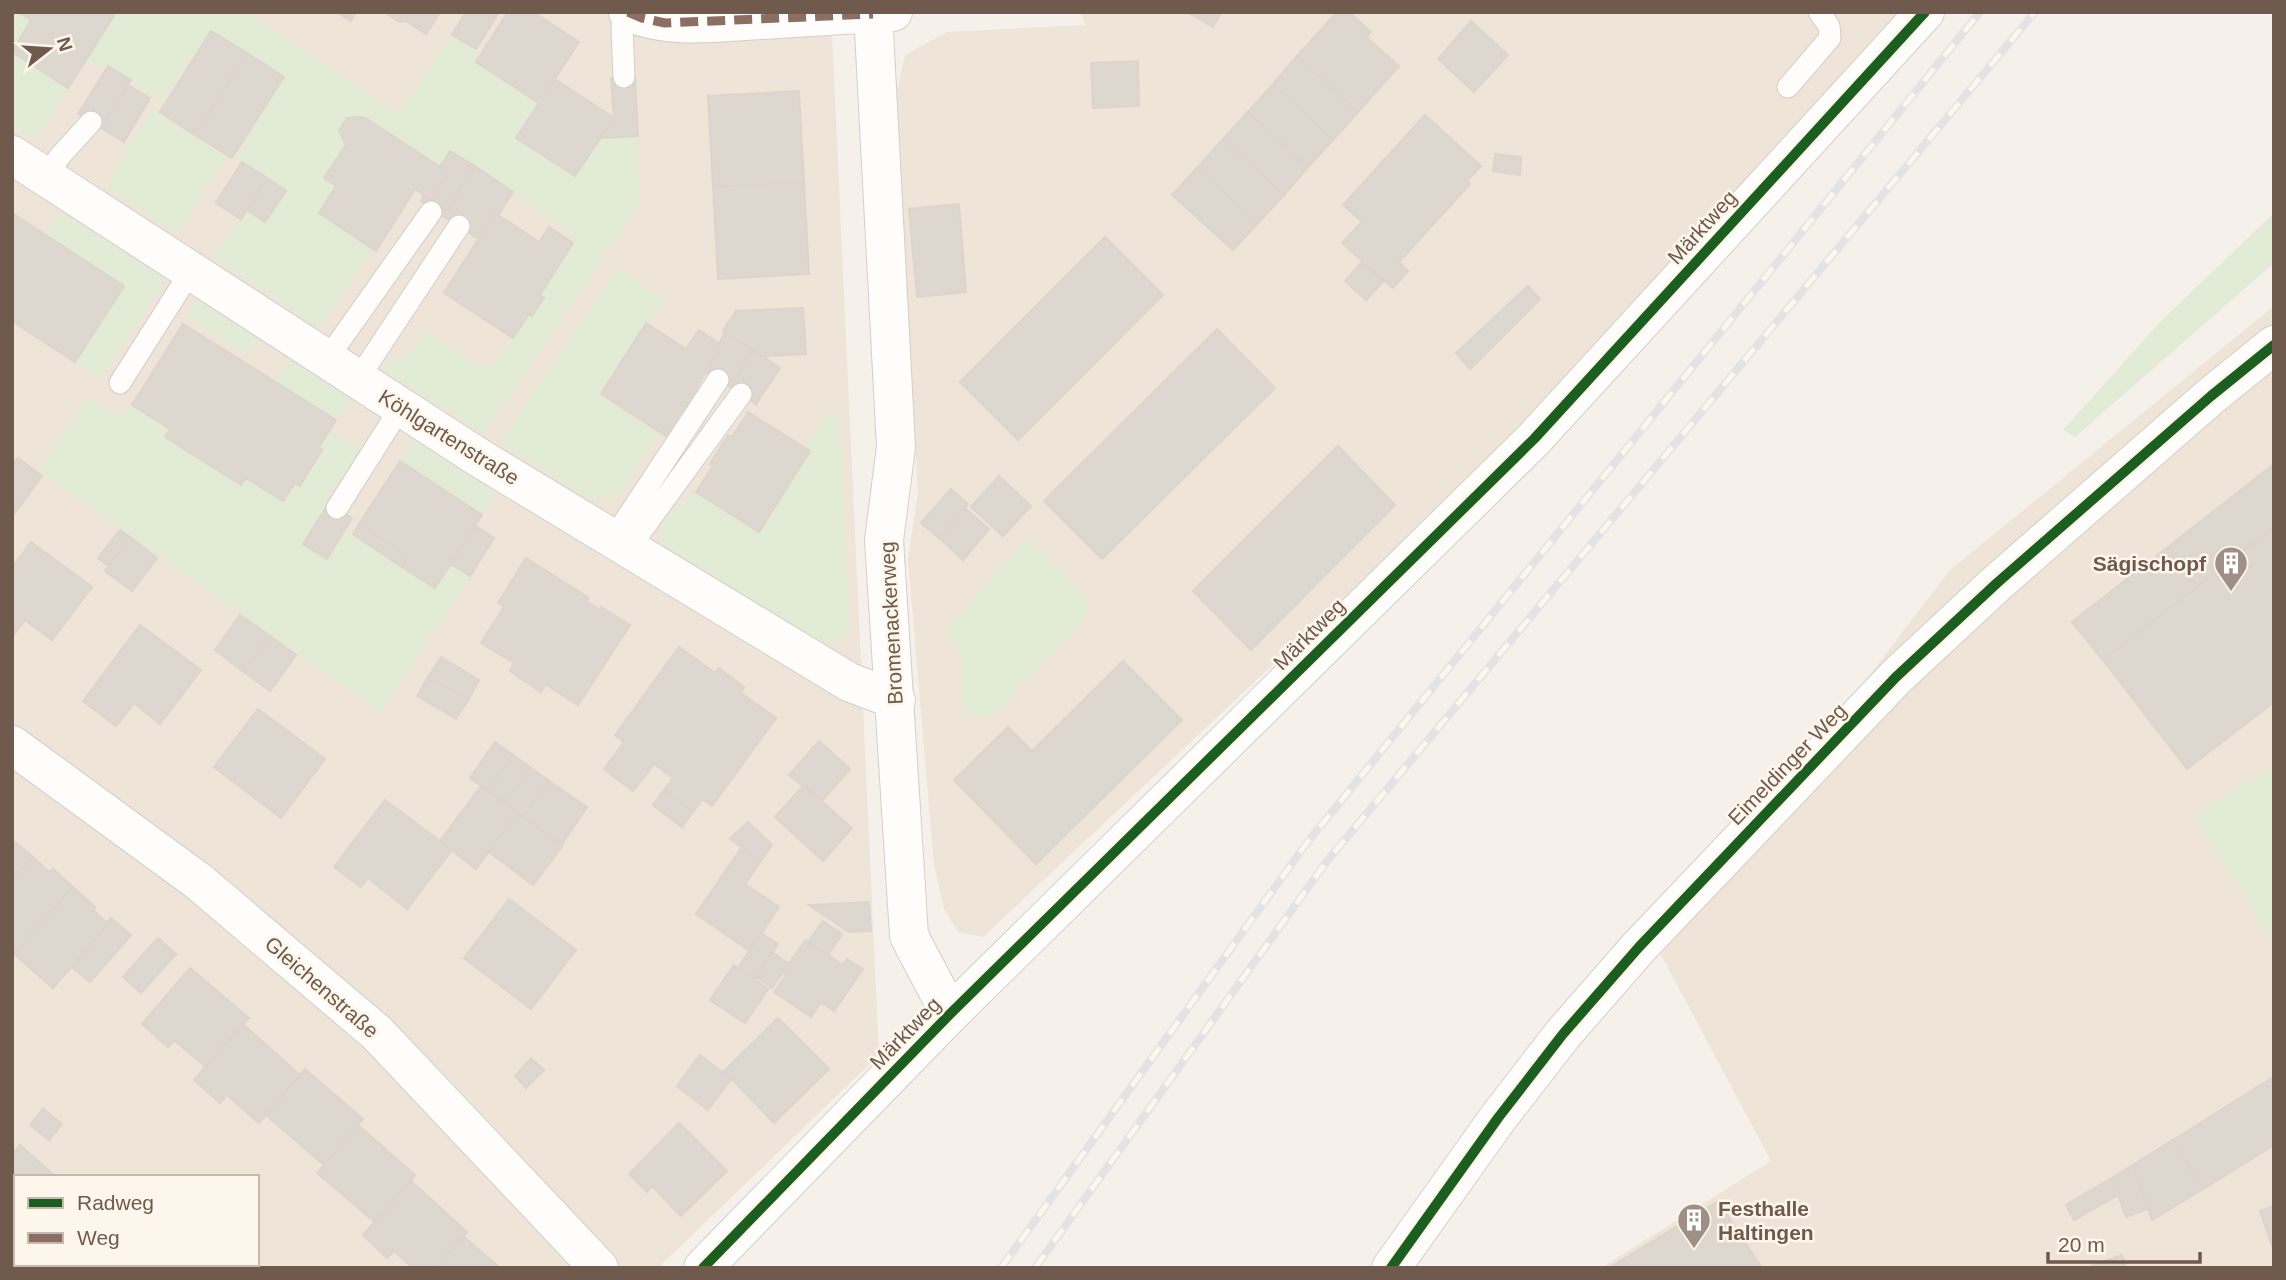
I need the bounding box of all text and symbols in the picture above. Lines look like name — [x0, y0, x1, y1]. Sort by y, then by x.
north arrow — [14, 14, 84, 84]
text: N — [53, 35, 77, 54]
street label: Märktweg — [1663, 185, 1741, 269]
street label: Köhlgartenstraße — [375, 385, 523, 489]
street label: Bromenackerweg — [875, 541, 907, 705]
building icon: Sägischopf — [2212, 544, 2250, 593]
place label: Sägischopf — [2093, 552, 2207, 575]
street label: Märktweg — [1269, 594, 1349, 674]
street label: Eimeldinger Weg — [1723, 699, 1851, 829]
street label: Gleichenstraße — [261, 932, 383, 1042]
street label: Märktweg — [865, 992, 945, 1074]
legend — [14, 1175, 259, 1266]
text: Radweg — [77, 1191, 154, 1214]
place label: Festhalle Haltingen — [1718, 1197, 1814, 1244]
building icon: Festhalle Haltingen — [1675, 1201, 1713, 1250]
scale bar — [2048, 1220, 2200, 1264]
text: Weg — [77, 1226, 120, 1249]
text: 20 m — [2058, 1233, 2105, 1256]

